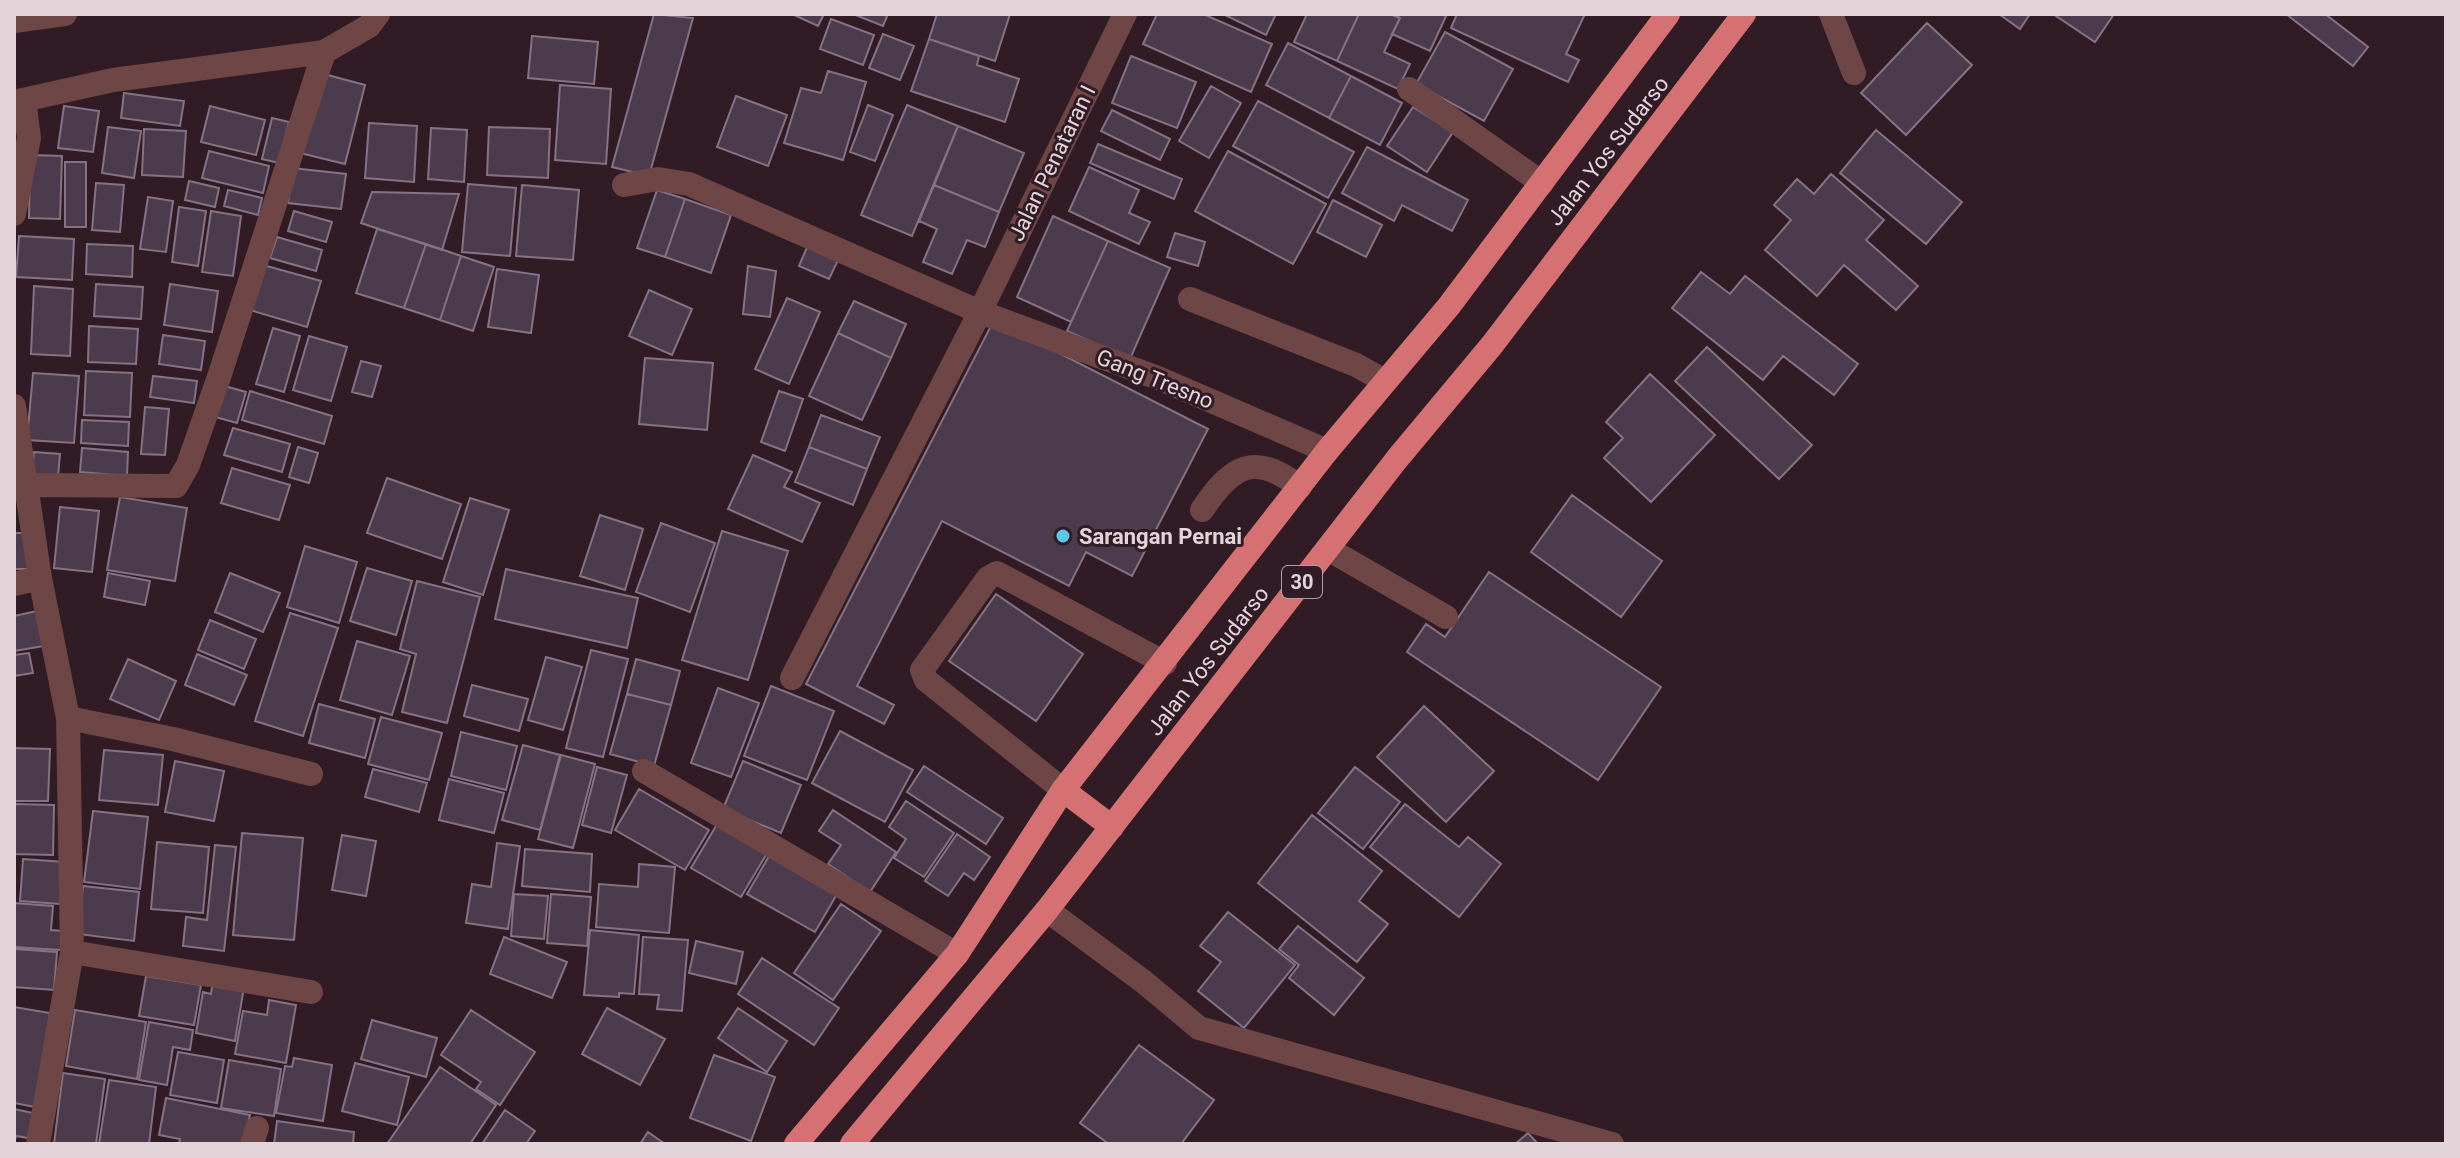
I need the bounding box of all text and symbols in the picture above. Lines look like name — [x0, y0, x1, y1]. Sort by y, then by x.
street label: Jalan Yos Sudarso — [1542, 72, 1674, 230]
street label: Jalan Penataran I — [1003, 81, 1101, 245]
street label: Gang Tresno — [1093, 344, 1217, 414]
place label: Sarangan Pernai — [1079, 524, 1242, 549]
marker: Sarangan Pernai — [1054, 527, 1072, 545]
road number: 30 — [1282, 566, 1322, 598]
street label: Jalan Yos Sudarso — [1142, 582, 1274, 740]

